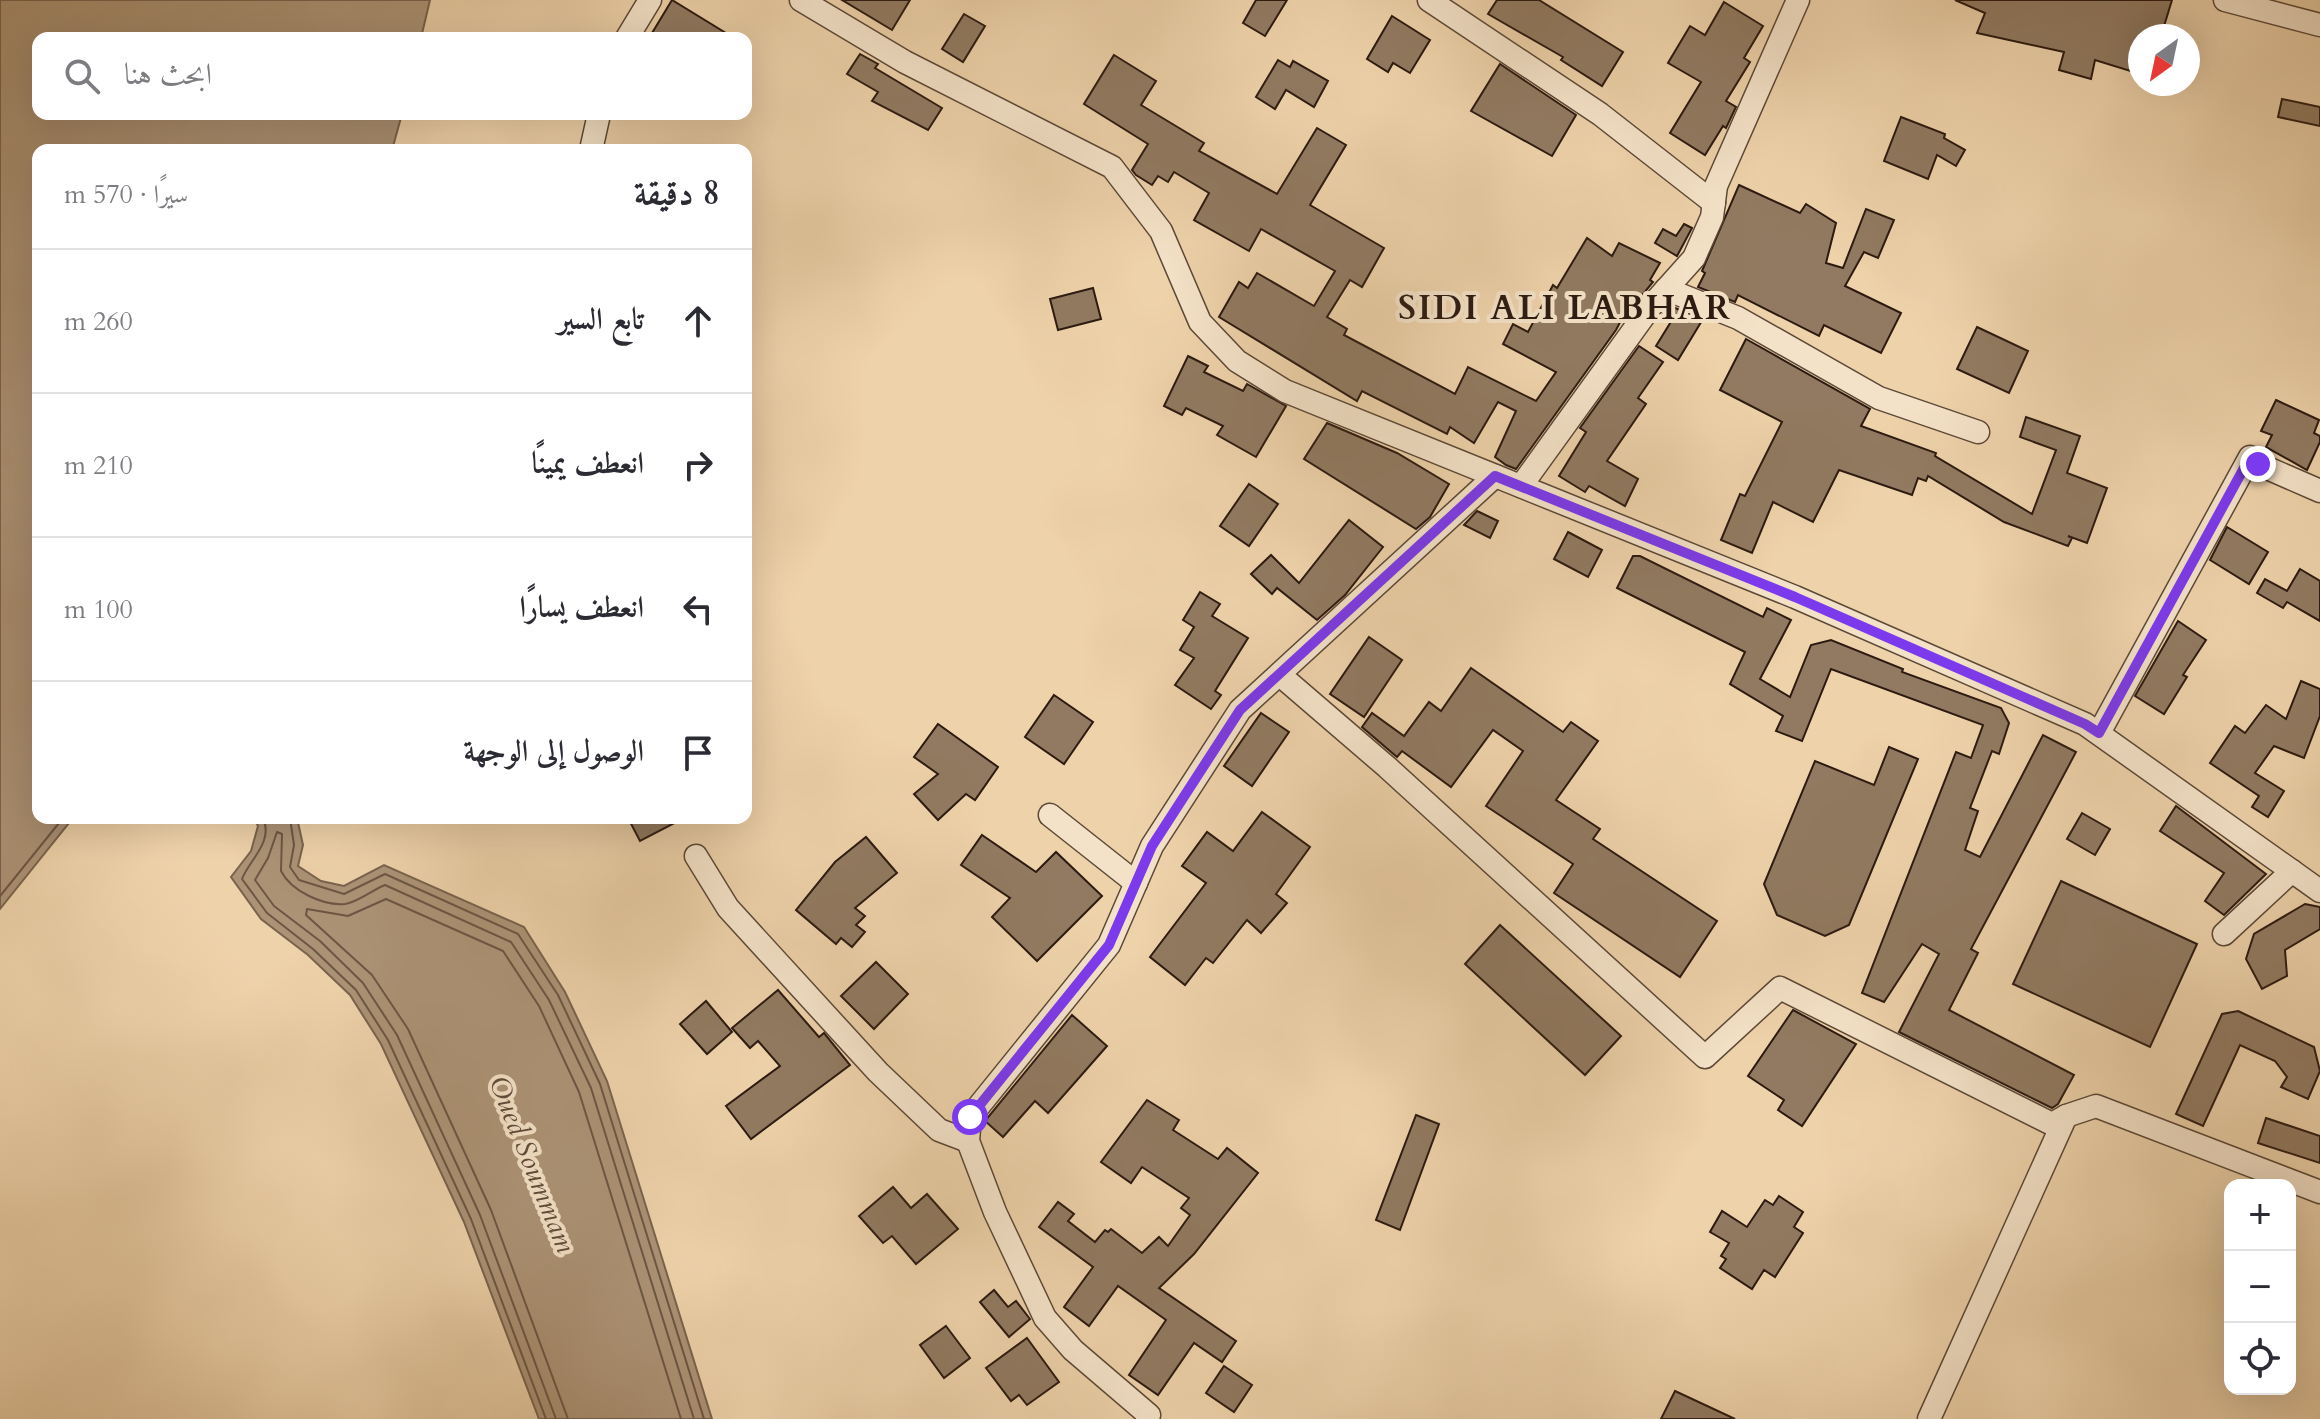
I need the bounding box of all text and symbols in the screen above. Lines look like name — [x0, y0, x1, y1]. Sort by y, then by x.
north arrow — [2128, 24, 2200, 96]
search box — [32, 32, 752, 120]
icon: search — [60, 54, 104, 98]
text: ابحث هنا — [124, 54, 212, 95]
text: 8 دقيقة — [634, 170, 720, 216]
text: سيرًا · 570 m — [64, 177, 188, 212]
district label: SIDI ALI LABHAR — [1398, 285, 1732, 331]
text: تابع السير — [558, 299, 644, 340]
icon: ahead — [676, 299, 720, 343]
text: 260 m — [64, 304, 133, 339]
text: انعطف يمينًا — [531, 443, 644, 484]
icon: right — [676, 443, 720, 487]
route end — [2240, 446, 2276, 482]
text: 210 m — [64, 448, 133, 483]
text: انعطف يسارًا — [519, 587, 644, 628]
icon: left — [676, 587, 720, 631]
text: 100 m — [64, 592, 133, 627]
text: الوصول إلى الوجهة — [464, 731, 644, 772]
icon: arrive — [676, 731, 720, 775]
water label: Oued Soummam — [479, 1070, 585, 1259]
route start — [952, 1099, 988, 1135]
map controls — [2224, 1179, 2296, 1395]
button: + — [2224, 1179, 2296, 1251]
button: − — [2224, 1251, 2296, 1323]
button: locate — [2224, 1323, 2296, 1395]

